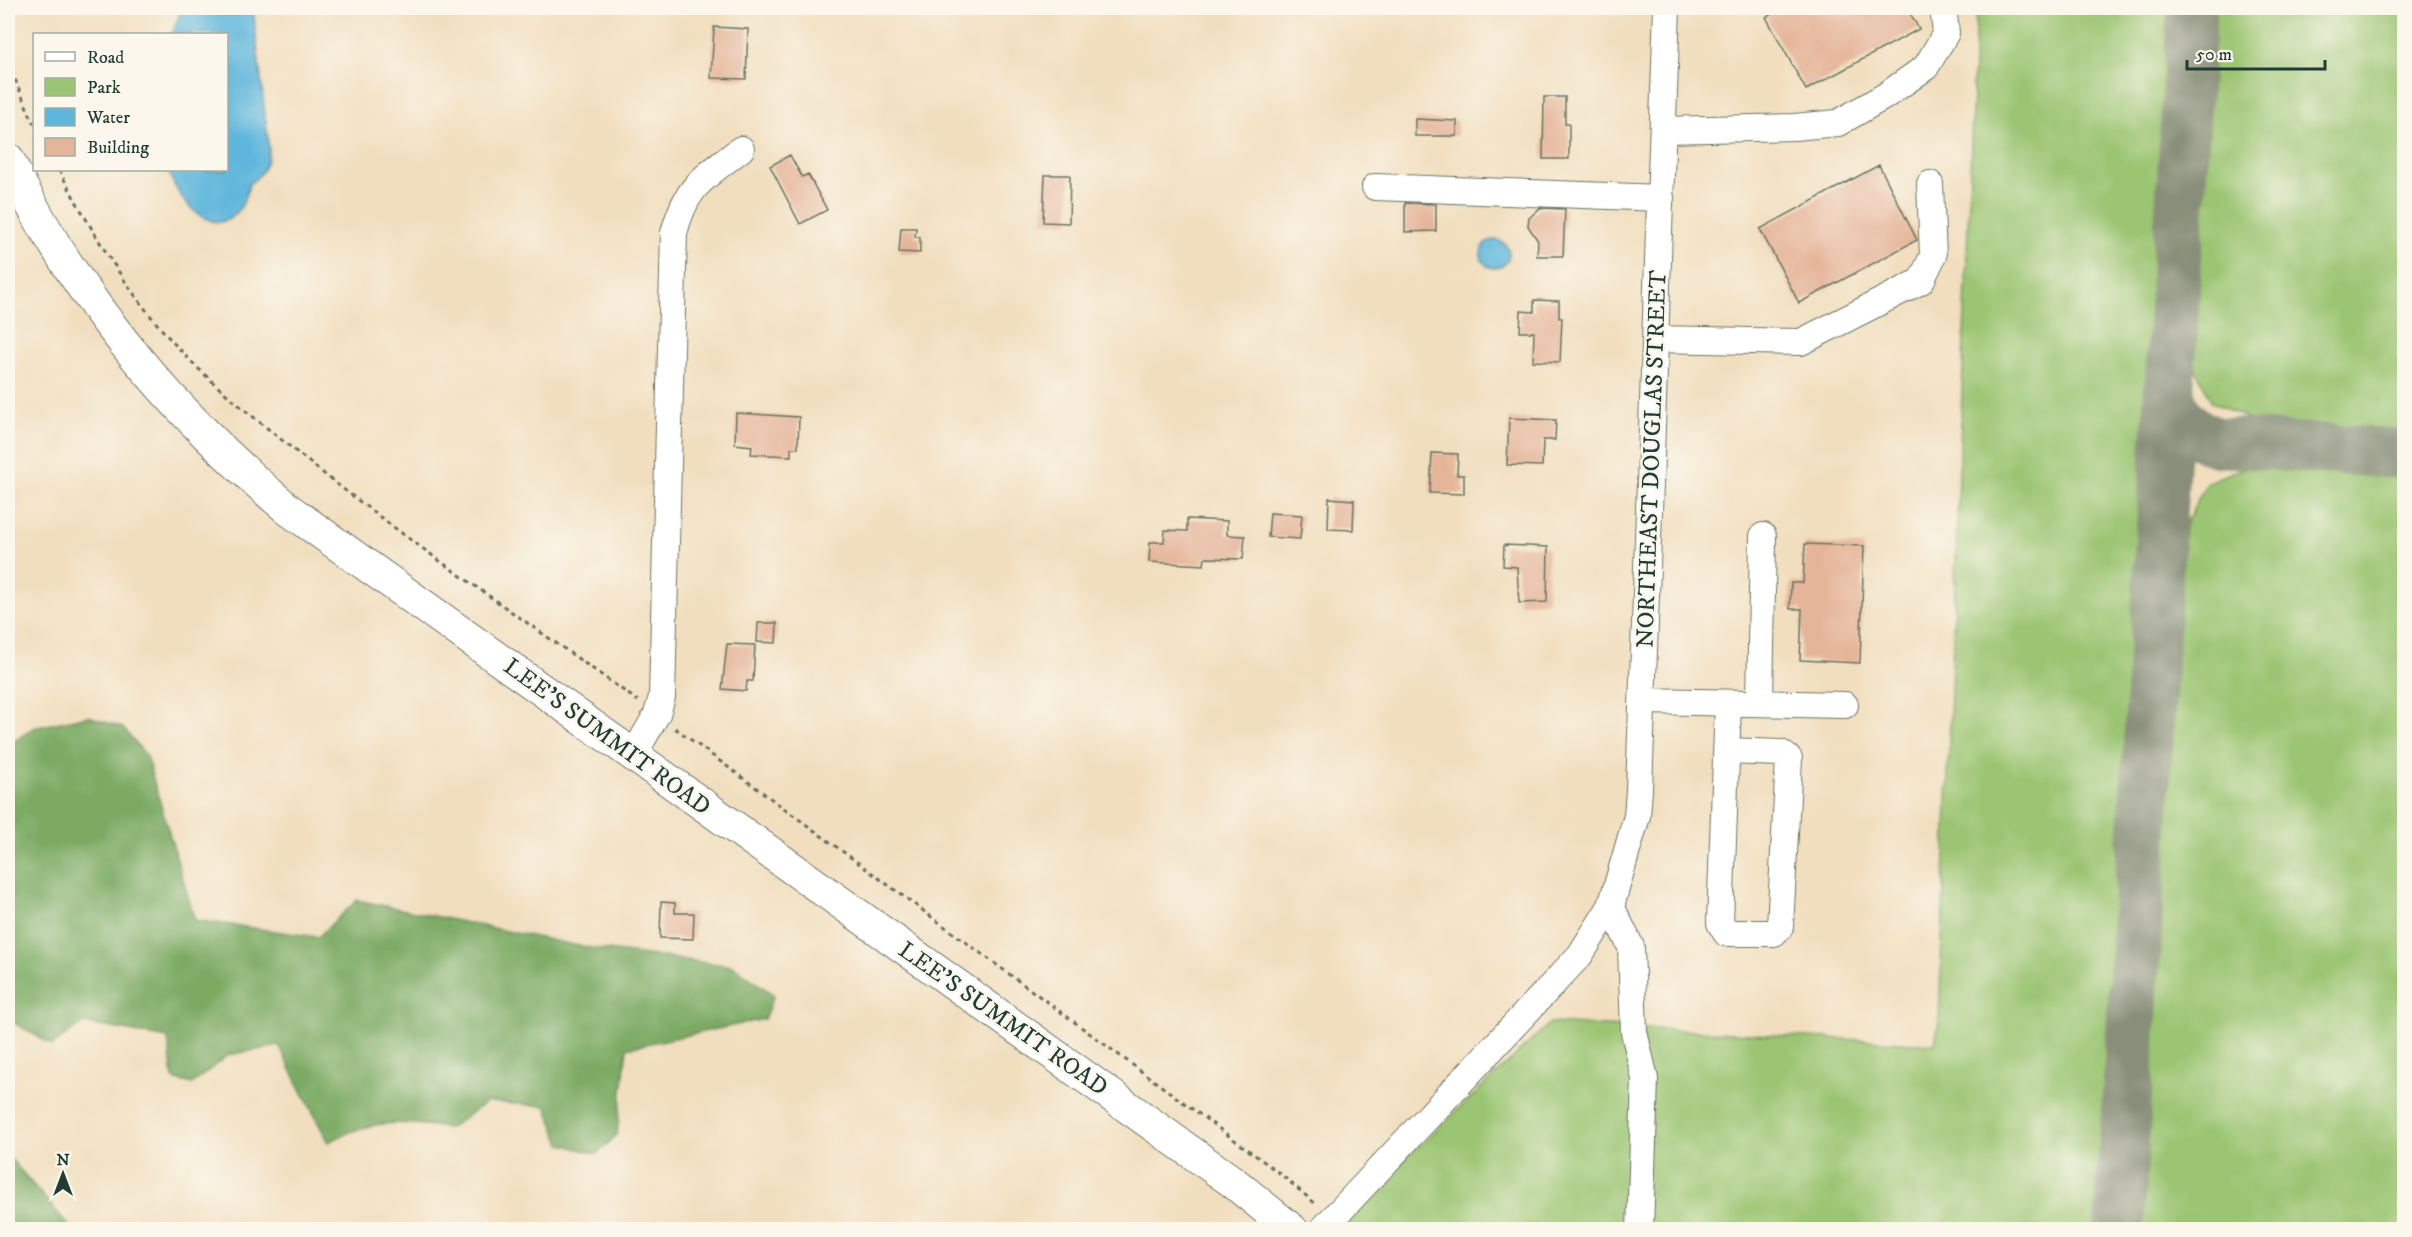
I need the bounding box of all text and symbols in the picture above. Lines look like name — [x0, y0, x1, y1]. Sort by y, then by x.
legend — [33, 33, 228, 171]
scale bar — [2187, 33, 2325, 71]
text: 50 m — [2196, 44, 2232, 66]
text: Road — [87, 47, 124, 69]
text: Park — [87, 77, 121, 99]
text: Water — [86, 107, 130, 129]
text: Building — [87, 137, 149, 159]
street label: NORTHEAST DOUGLAS STREET — [1630, 269, 1674, 649]
street label: LEE'S SUMMIT ROAD — [497, 652, 717, 822]
street label: LEE'S SUMMIT ROAD — [892, 935, 1114, 1103]
north arrow — [33, 1144, 93, 1204]
text: N — [56, 1150, 70, 1170]

